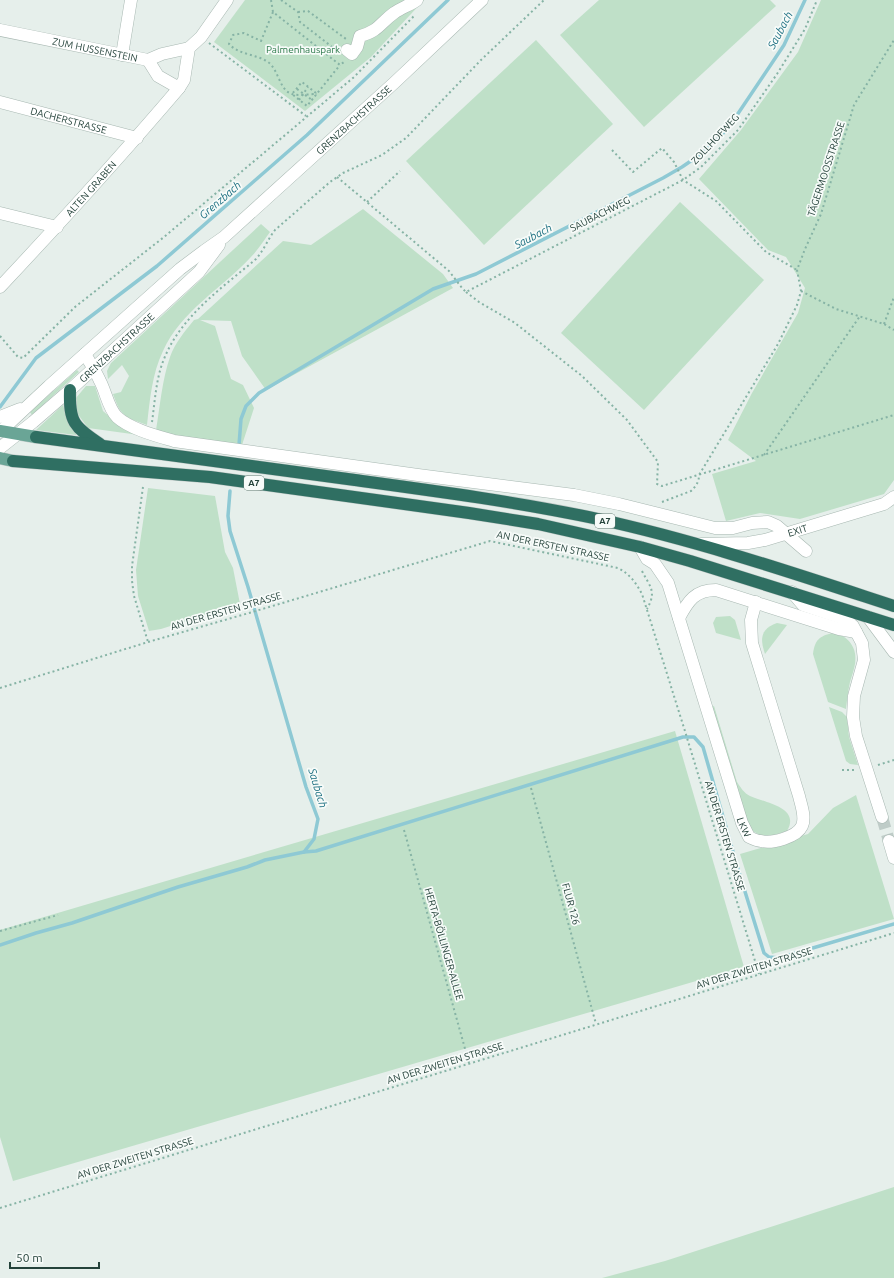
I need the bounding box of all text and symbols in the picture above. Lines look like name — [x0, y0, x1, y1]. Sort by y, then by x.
water label: Saubach — [765, 9, 795, 52]
street label: ZUM HUSSENSTEIN — [51, 35, 139, 63]
park label: Palmenhauspark — [266, 44, 340, 55]
street label: GRENZBACHSTRASSE — [314, 83, 394, 156]
street label: DACHERSTRASSE — [29, 105, 108, 135]
street label: ZOLLHOFWEG — [689, 112, 741, 166]
street label: TÄGERMOOSSTRASSE — [805, 120, 847, 218]
street label: ALTEN GRABEN — [63, 159, 118, 218]
water label: Grenzbach — [197, 179, 243, 221]
street label: SAUBACHWEG — [568, 194, 632, 234]
water label: Saubach — [511, 221, 554, 251]
street label: GRENZBACHSTRASSE — [77, 310, 156, 384]
road number: A7 — [244, 476, 264, 490]
road number: A7 — [595, 514, 615, 528]
street label: EXIT — [786, 522, 809, 538]
street label: AN DER ERSTEN STRASSE — [496, 529, 611, 563]
street label: AN DER ERSTEN STRASSE — [169, 590, 283, 632]
water label: Saubach — [306, 766, 330, 809]
street label: AN DER ERSTEN STRASSE — [703, 779, 747, 893]
street label: LKW — [735, 816, 754, 839]
street label: FLUR 126 — [560, 882, 582, 926]
street label: HERTA-BÖLLINGER-ALLEE — [423, 887, 465, 1002]
street label: AN DER ZWEITEN STRASSE — [695, 945, 814, 991]
street label: AN DER ZWEITEN STRASSE — [386, 1040, 505, 1086]
street label: AN DER ZWEITEN STRASSE — [76, 1135, 195, 1181]
scale bar — [10, 1244, 99, 1270]
text: 50 m — [16, 1251, 43, 1264]

